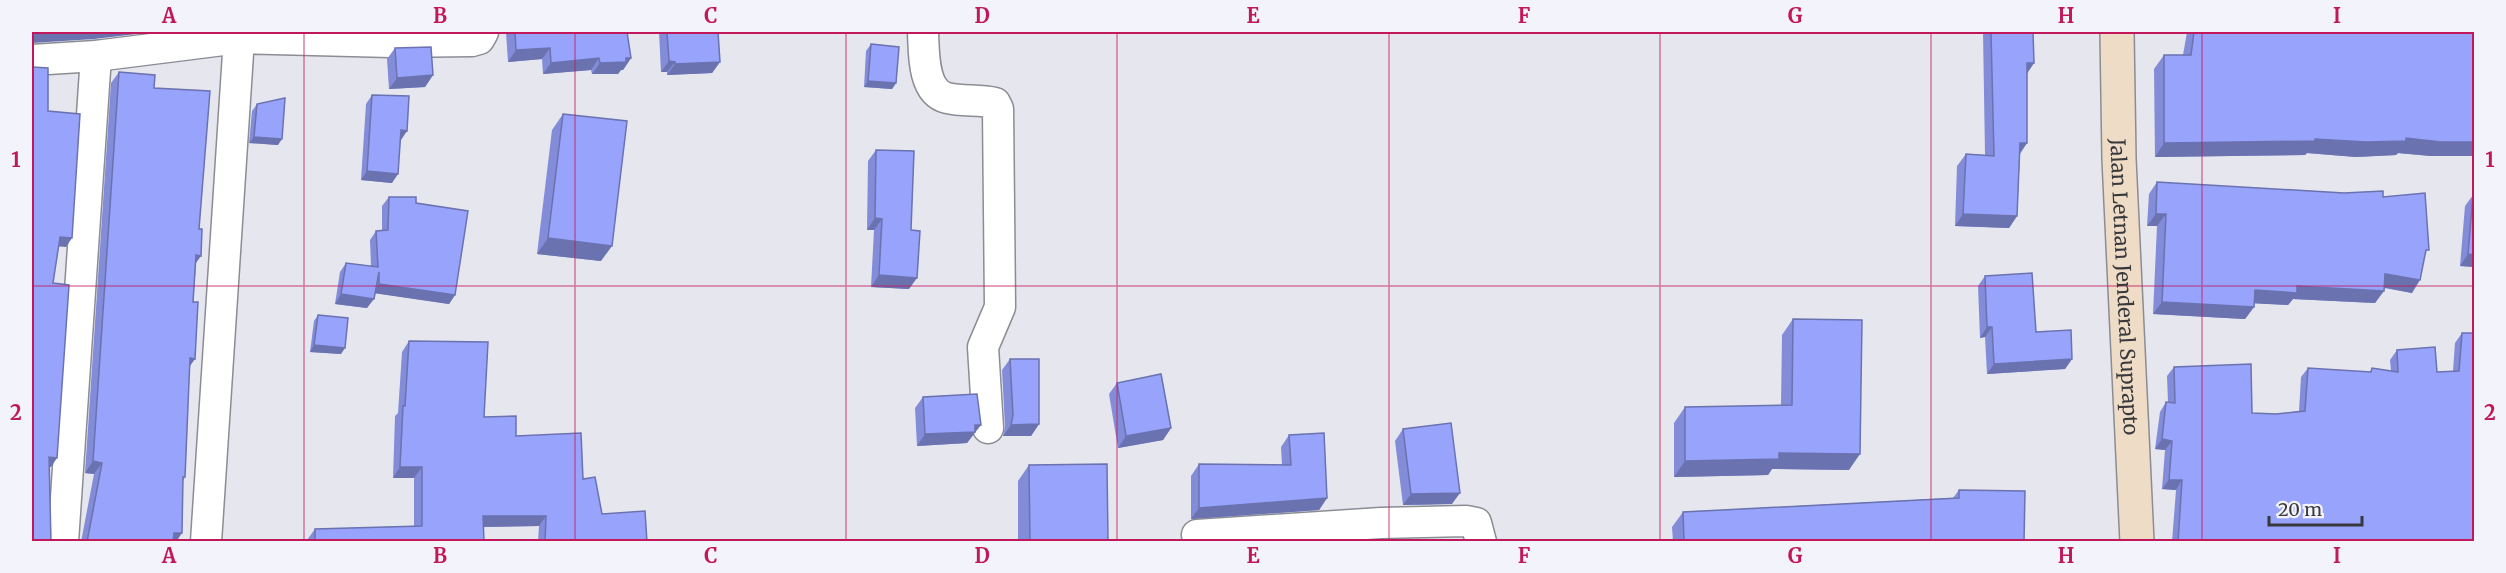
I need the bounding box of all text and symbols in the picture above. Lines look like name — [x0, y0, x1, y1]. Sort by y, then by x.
text: A — [161, 3, 177, 28]
text: B — [433, 3, 447, 28]
text: C — [704, 3, 718, 28]
text: D — [974, 3, 990, 28]
text: E — [1246, 3, 1260, 28]
text: F — [1518, 3, 1531, 28]
text: G — [1788, 3, 1803, 28]
text: H — [2058, 3, 2074, 28]
text: I — [2333, 3, 2341, 28]
street label: Jalan Letnan Jenderal Suprapto — [2106, 138, 2144, 436]
text: 1 — [11, 147, 21, 172]
text: 1 — [2485, 147, 2495, 172]
text: 2 — [10, 400, 22, 425]
text: 2 — [2484, 400, 2496, 425]
scale bar — [2269, 489, 2362, 527]
text: 20 m — [2278, 498, 2322, 521]
text: A — [161, 543, 177, 568]
text: B — [433, 543, 447, 568]
text: C — [704, 543, 718, 568]
text: D — [974, 543, 990, 568]
text: E — [1246, 543, 1260, 568]
text: F — [1518, 543, 1531, 568]
text: G — [1788, 543, 1803, 568]
text: H — [2058, 543, 2074, 568]
text: I — [2333, 543, 2341, 568]

